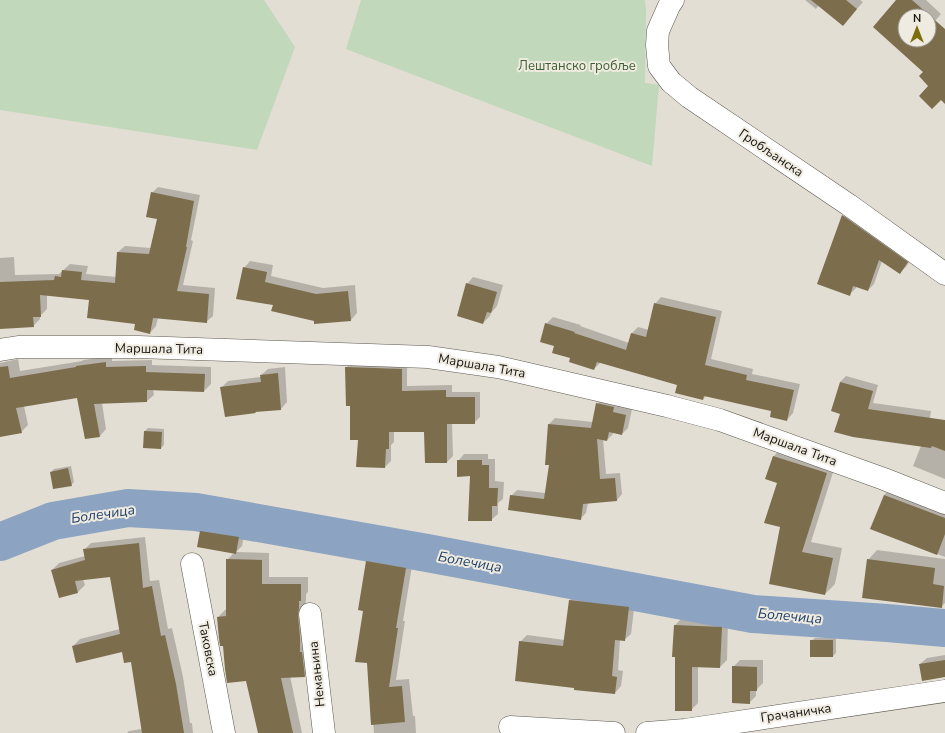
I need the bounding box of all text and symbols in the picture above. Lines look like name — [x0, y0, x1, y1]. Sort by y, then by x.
north arrow — [897, 8, 937, 48]
text: N — [913, 11, 921, 26]
park label: Лештанско гробље — [518, 57, 636, 75]
street label: Гробљанска — [735, 125, 807, 181]
street label: Маршала Тита — [115, 339, 203, 359]
street label: Маршала Тита — [437, 349, 527, 383]
street label: Маршала Тита — [750, 423, 840, 471]
water label: Болечица — [70, 500, 136, 528]
water label: Болечица — [437, 547, 503, 577]
water label: Болечица — [757, 604, 823, 628]
street label: Таковска — [194, 620, 222, 678]
street label: Немањина — [305, 640, 329, 708]
street label: Грачаничка — [760, 699, 832, 727]

